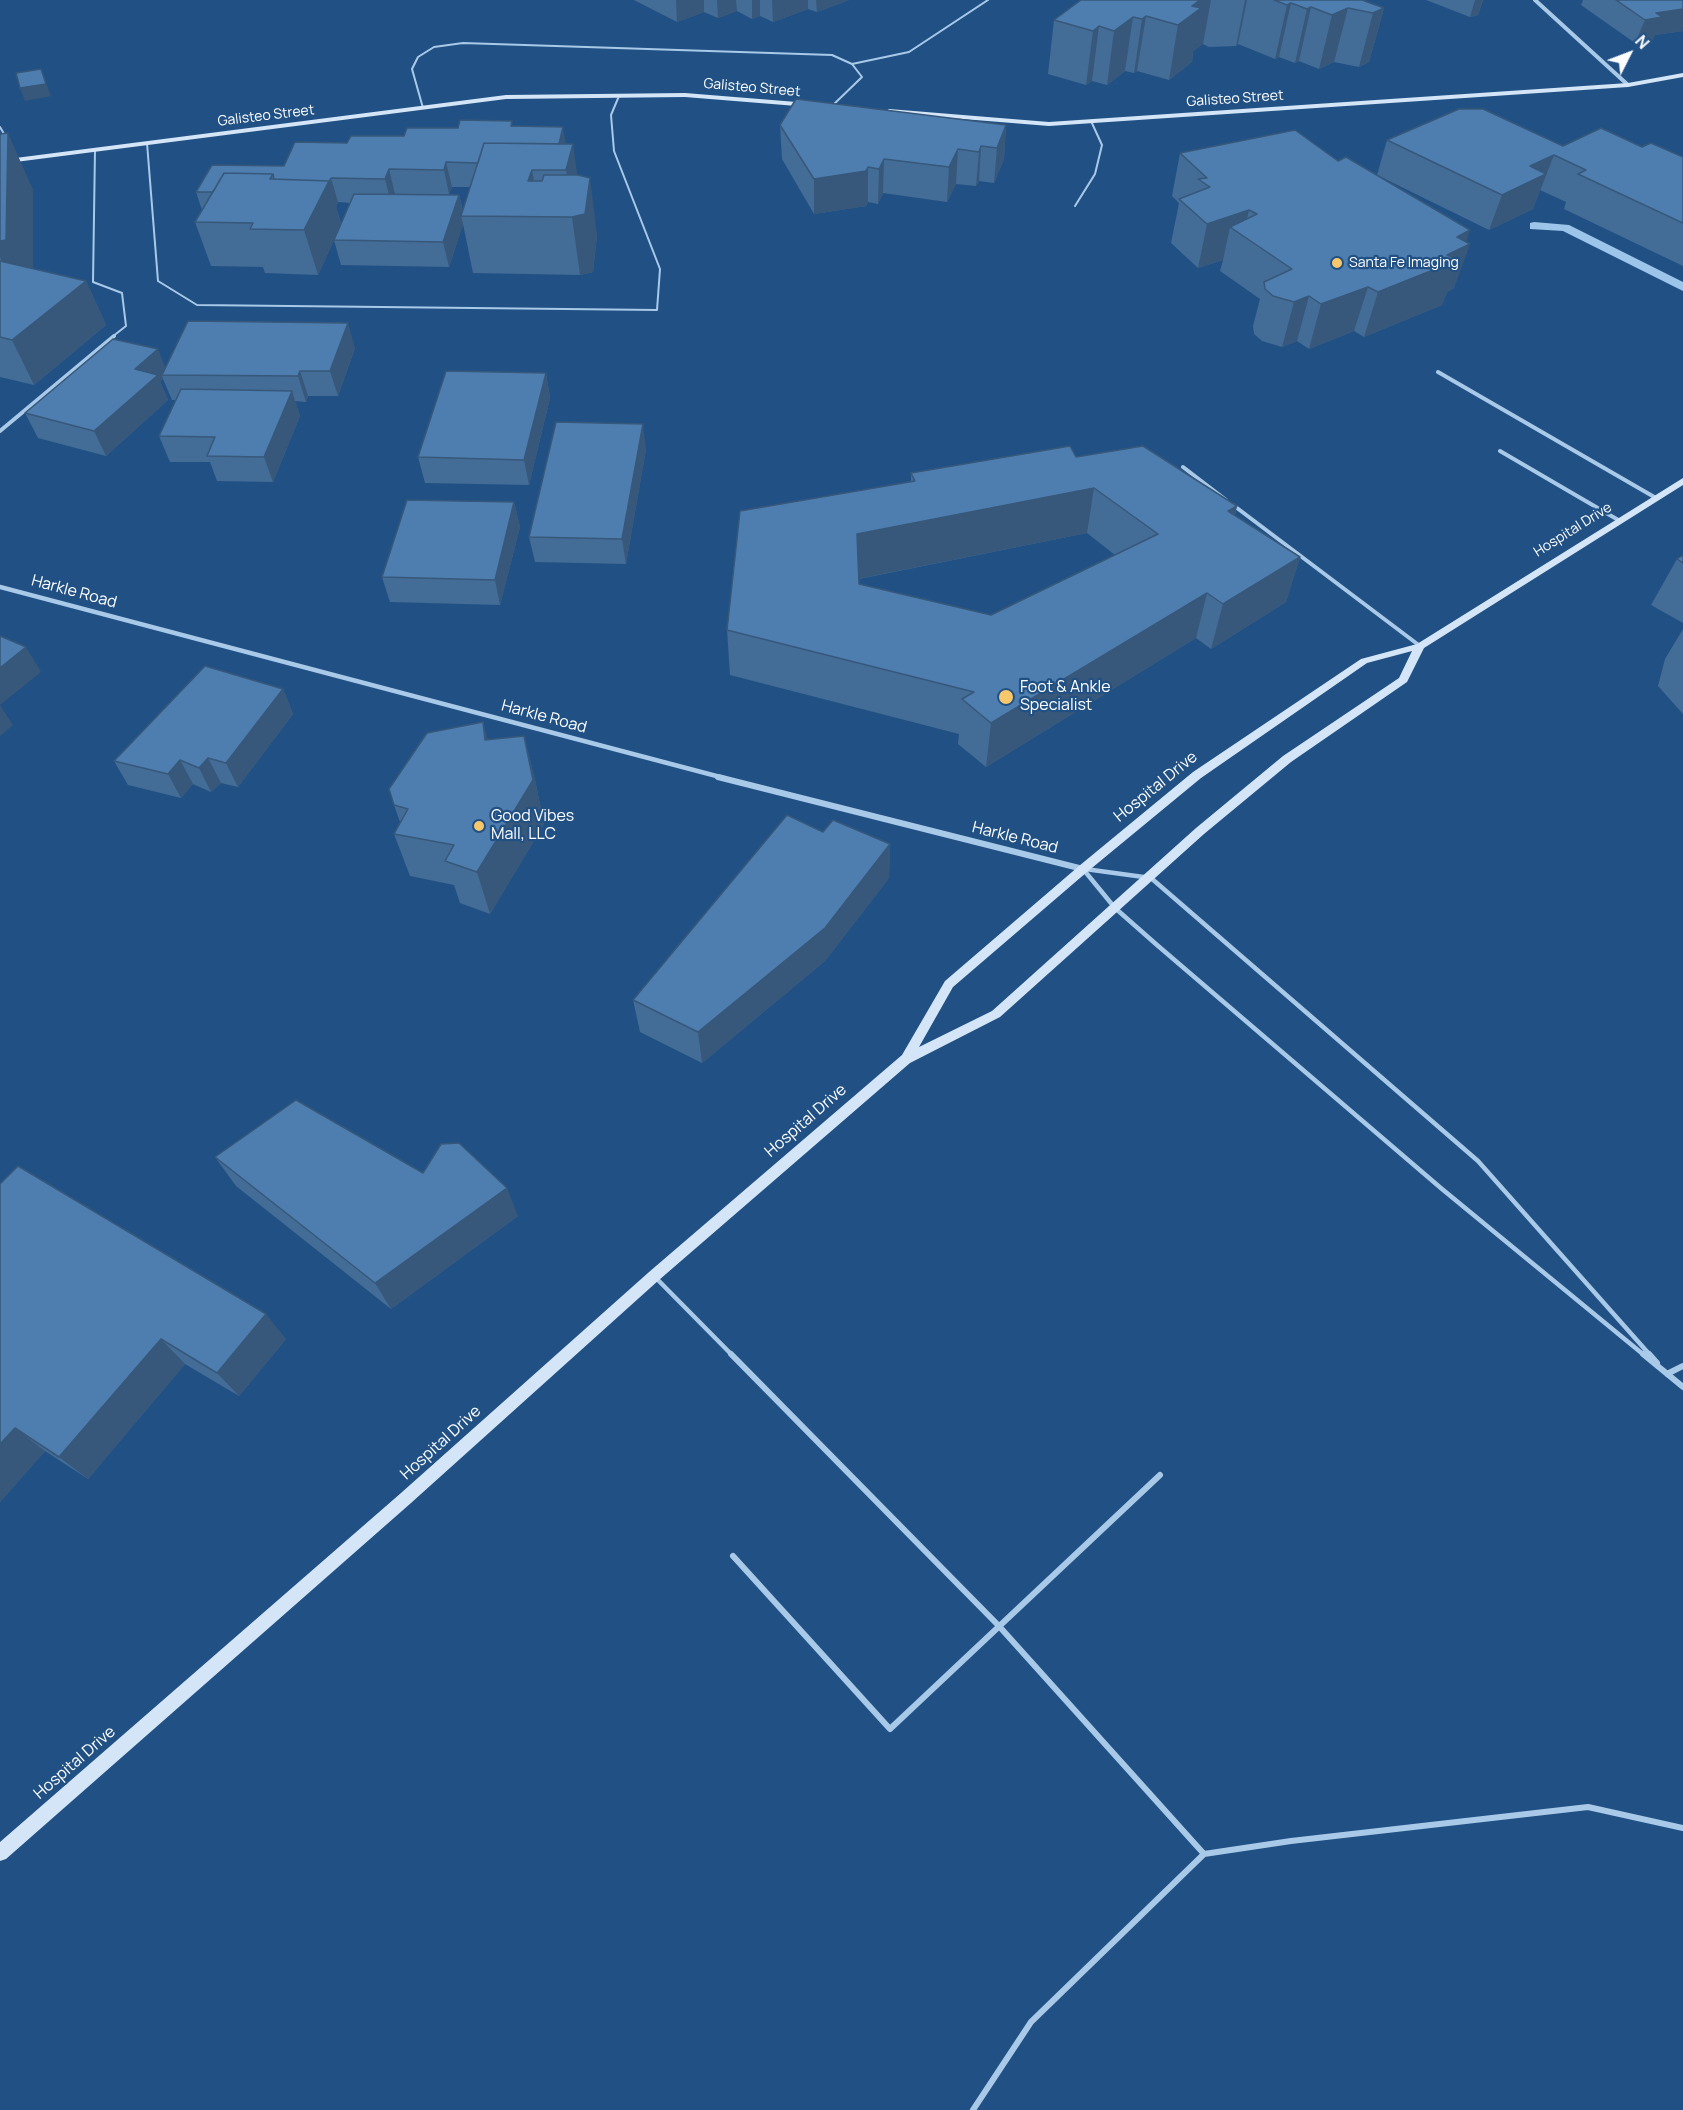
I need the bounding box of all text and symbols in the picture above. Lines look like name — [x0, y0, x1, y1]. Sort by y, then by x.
north arrow — [1599, 24, 1659, 84]
text: N — [1630, 30, 1654, 54]
street label: Galisteo Street — [703, 75, 801, 101]
street label: Galisteo Street — [1186, 87, 1284, 111]
street label: Galisteo Street — [217, 102, 315, 130]
place label: Santa Fe Imaging — [1349, 255, 1459, 271]
marker: Santa Fe Imaging — [1330, 256, 1344, 270]
street label: Hospital Drive — [1531, 499, 1615, 561]
street label: Harkle Road — [29, 571, 119, 613]
place label: Foot & Ankle Specialist — [1020, 678, 1111, 716]
marker: Foot & Ankle Specialist — [997, 688, 1015, 706]
street label: Harkle Road — [499, 696, 589, 738]
street label: Hospital Drive — [1110, 748, 1202, 826]
place label: Good Vibes Mall, LLC — [491, 807, 574, 845]
street label: Harkle Road — [970, 818, 1060, 858]
marker: Good Vibes Mall, LLC — [472, 819, 486, 833]
street label: Hospital Drive — [761, 1080, 851, 1162]
street label: Hospital Drive — [397, 1402, 485, 1484]
street label: Hospital Drive — [30, 1722, 120, 1804]

